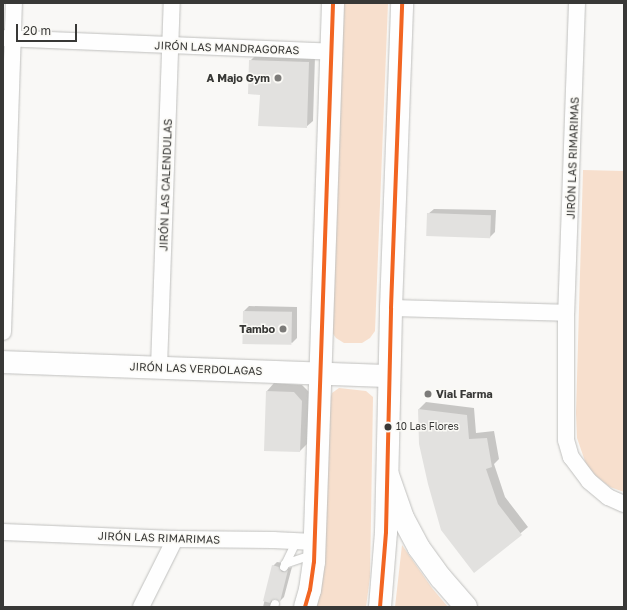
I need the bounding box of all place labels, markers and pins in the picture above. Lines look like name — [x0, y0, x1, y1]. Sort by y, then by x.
place label: A Majo Gym — [207, 71, 270, 85]
marker: A Majo Gym — [273, 73, 283, 83]
place label: Tambo — [239, 322, 275, 336]
marker: Tambo — [278, 324, 288, 334]
place label: Vial Farma — [436, 387, 493, 401]
marker: Vial Farma — [423, 389, 433, 399]
place label: 10 Las Flores — [396, 421, 459, 433]
marker: 10 Las Flores — [383, 422, 393, 432]

